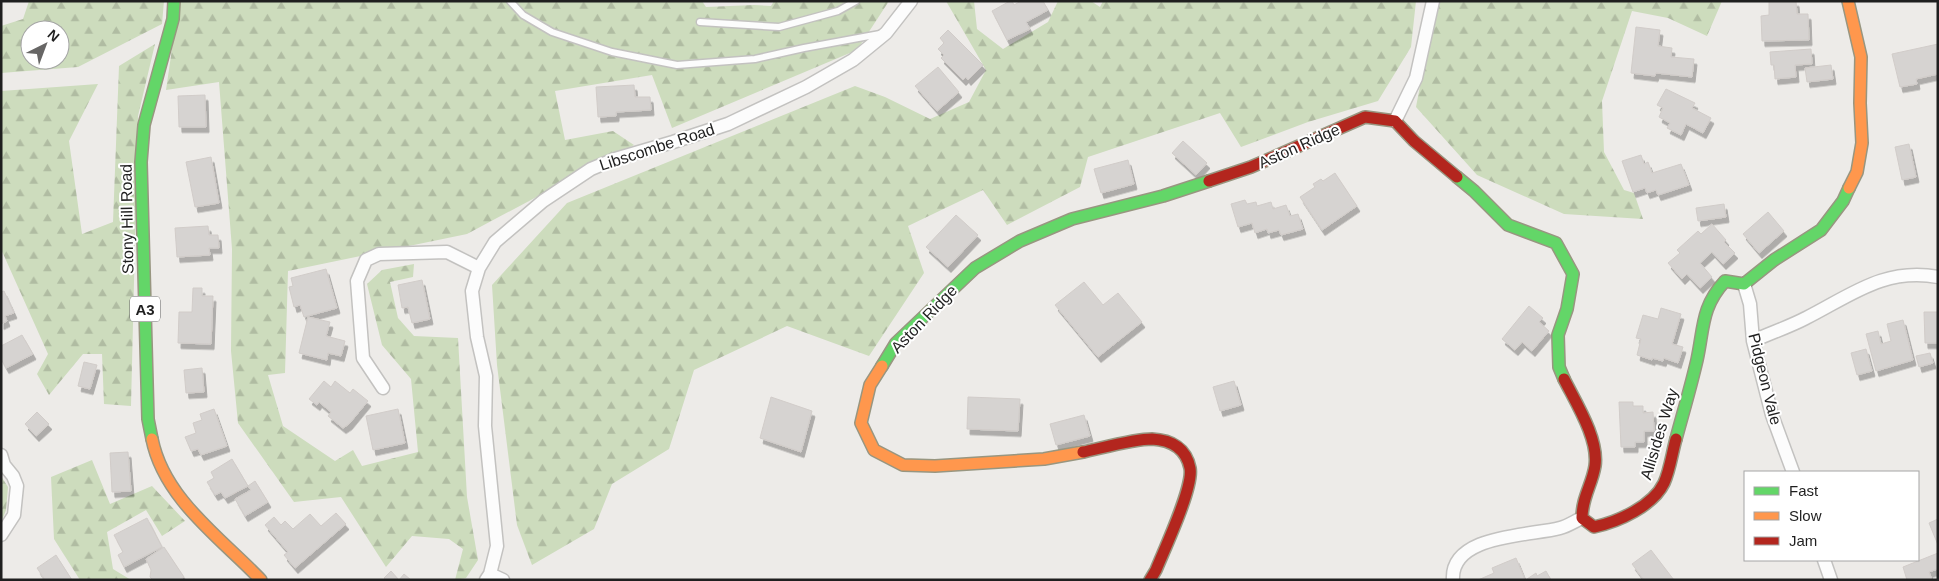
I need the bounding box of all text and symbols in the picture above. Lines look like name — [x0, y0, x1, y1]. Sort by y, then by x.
north arrow — [20, 20, 70, 70]
text: N — [45, 26, 63, 45]
street label: Libscombe Road — [597, 120, 717, 174]
street label: Aston Ridge — [1256, 120, 1342, 171]
street label: Stony Hill Road — [118, 164, 136, 274]
street label: Aston Ridge — [888, 282, 960, 356]
road number: A3 — [130, 296, 160, 322]
street label: Pidgeon Vale — [1745, 331, 1785, 427]
street label: Allisides Way — [1637, 386, 1681, 482]
legend — [1744, 471, 1919, 561]
text: Fast — [1789, 482, 1819, 499]
text: Slow — [1789, 507, 1822, 524]
text: Jam — [1789, 532, 1817, 549]

